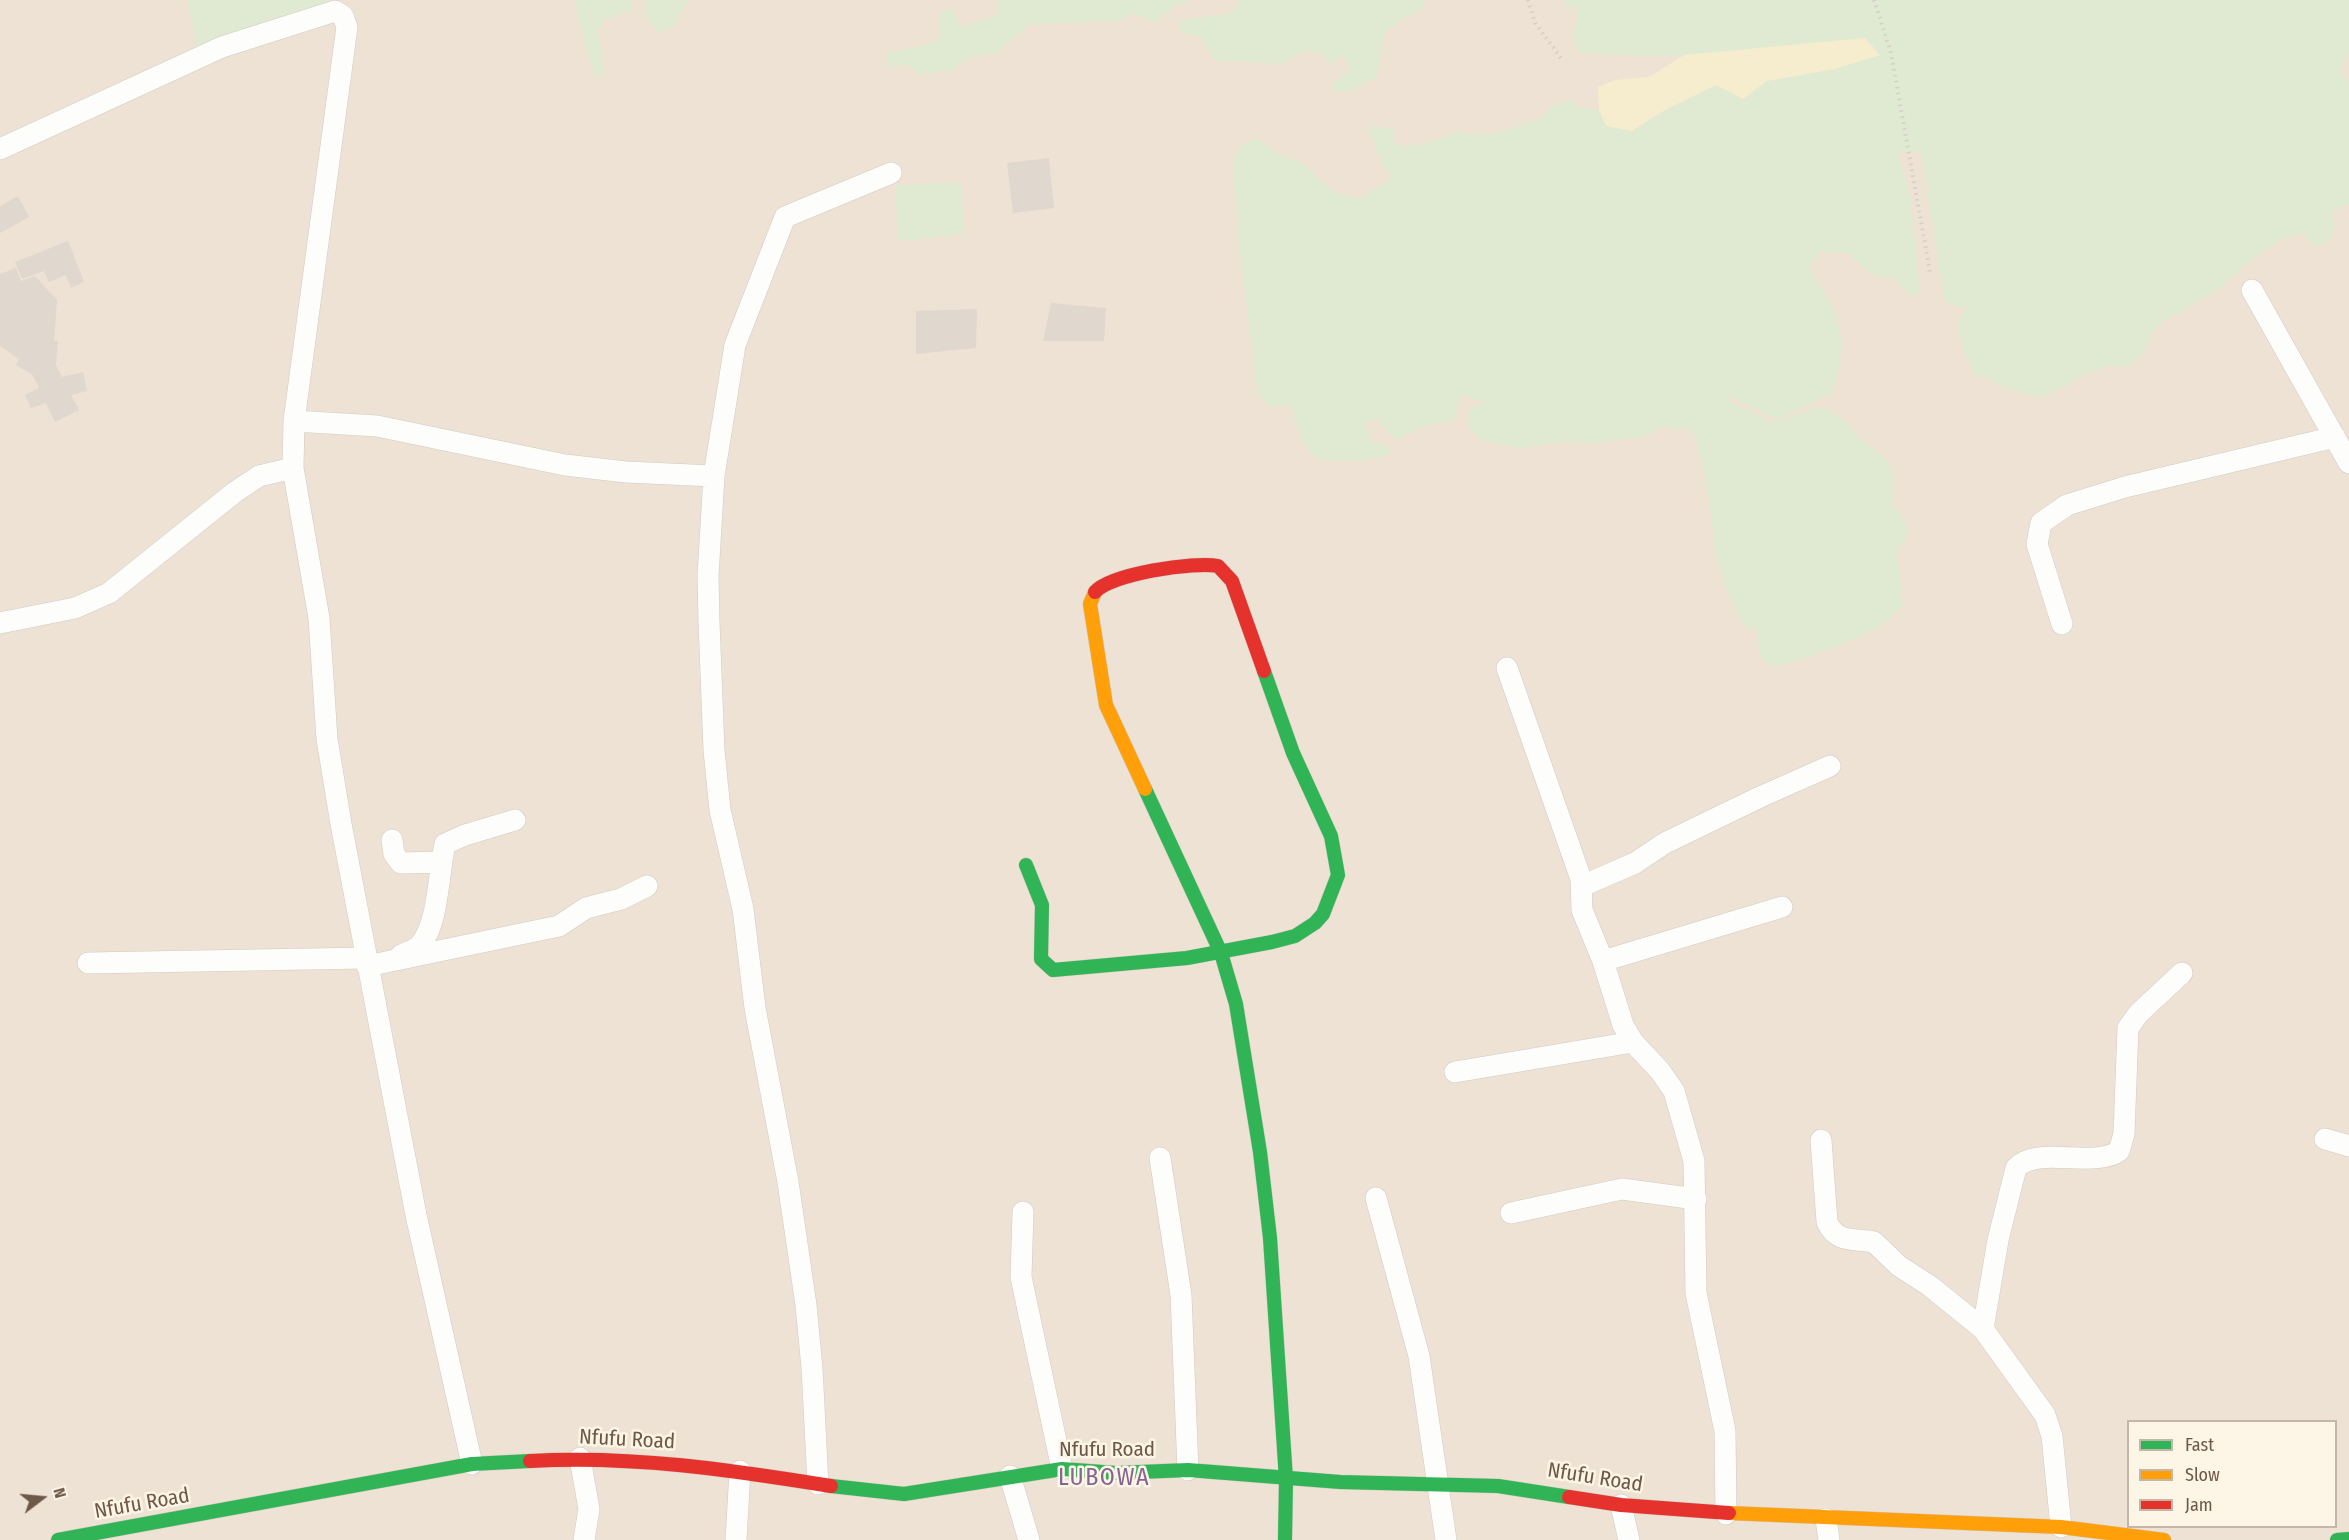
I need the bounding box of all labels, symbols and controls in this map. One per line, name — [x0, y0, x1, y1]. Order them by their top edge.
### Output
legend — [2127, 1420, 2337, 1528]
street label: Nfufu Road — [578, 1425, 676, 1455]
text: Fast — [2185, 1434, 2214, 1456]
street label: Nfufu Road — [1059, 1437, 1155, 1463]
street label: Nfufu Road — [1546, 1458, 1644, 1498]
district label: LUBOWA — [1058, 1464, 1150, 1492]
text: Slow — [2185, 1464, 2220, 1486]
north arrow — [12, 1468, 72, 1528]
street label: Nfufu Road — [93, 1483, 191, 1525]
text: N — [49, 1486, 70, 1500]
text: Jam — [2185, 1494, 2213, 1516]

